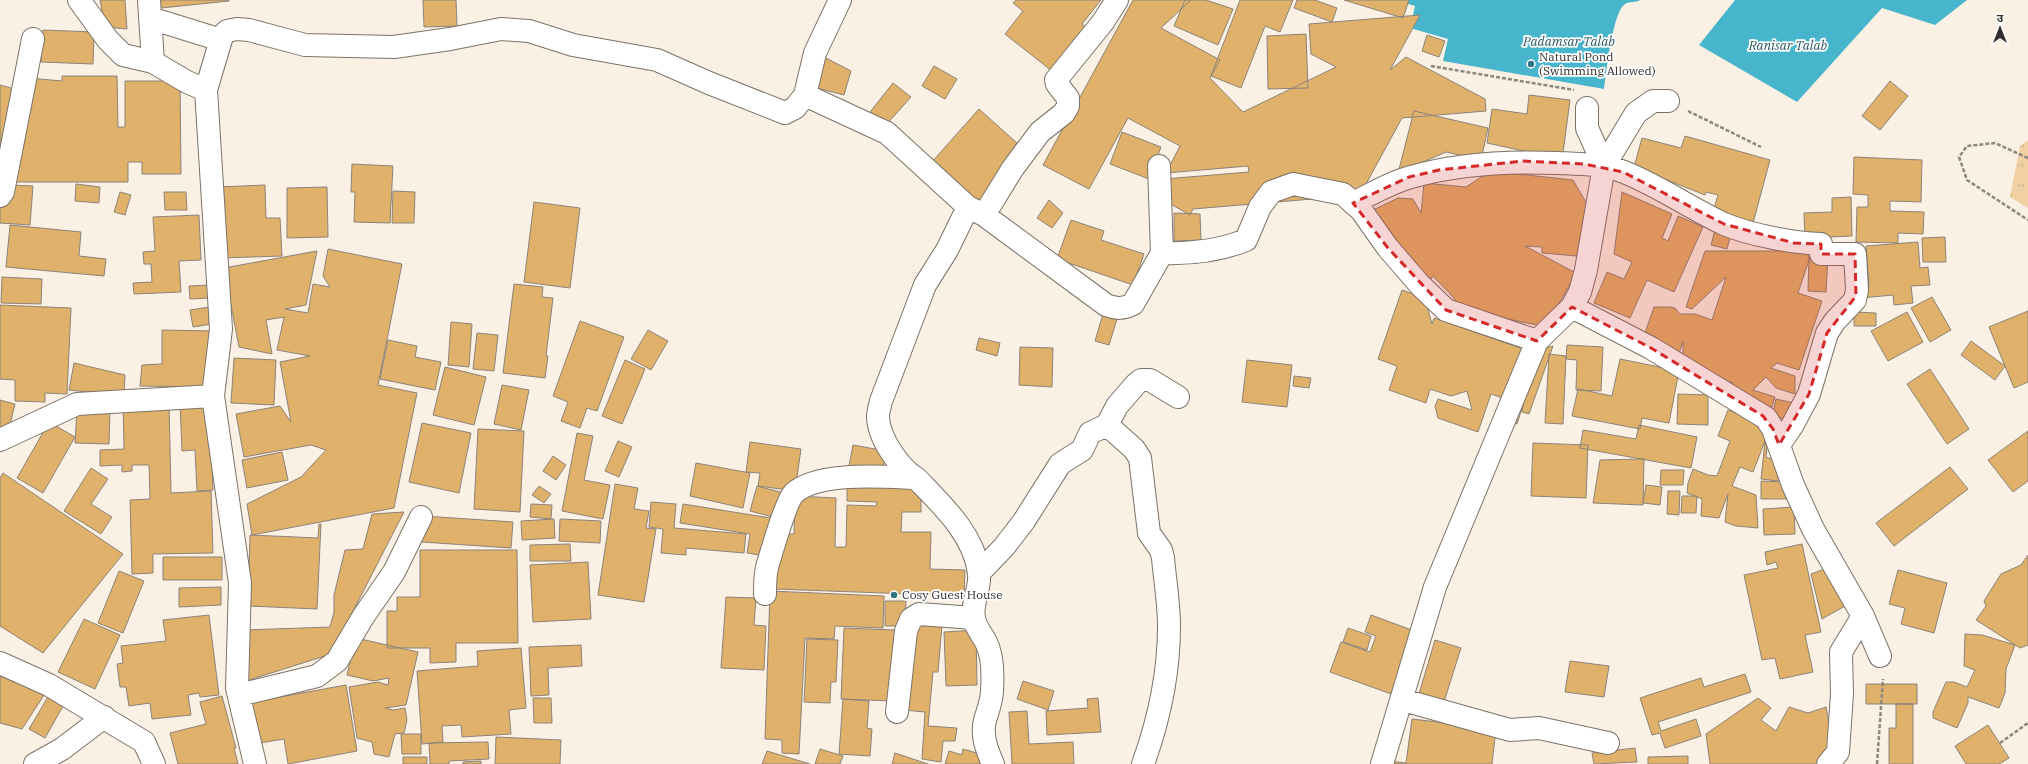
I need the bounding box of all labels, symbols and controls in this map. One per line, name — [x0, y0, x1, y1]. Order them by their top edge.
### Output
north arrow — [1980, 8, 2020, 48]
text: उ — [1997, 11, 2004, 25]
water label: Padamsar Talab — [1522, 33, 1615, 50]
water label: Ranisar Talab — [1748, 37, 1828, 54]
place label: Natural Pond (Swimming Allowed) — [1539, 49, 1656, 78]
marker: Natural Pond (Swimming Allowed) — [1526, 59, 1536, 69]
place label: Cosy Guest House — [902, 587, 1003, 602]
marker: Cosy Guest House — [889, 590, 899, 600]

